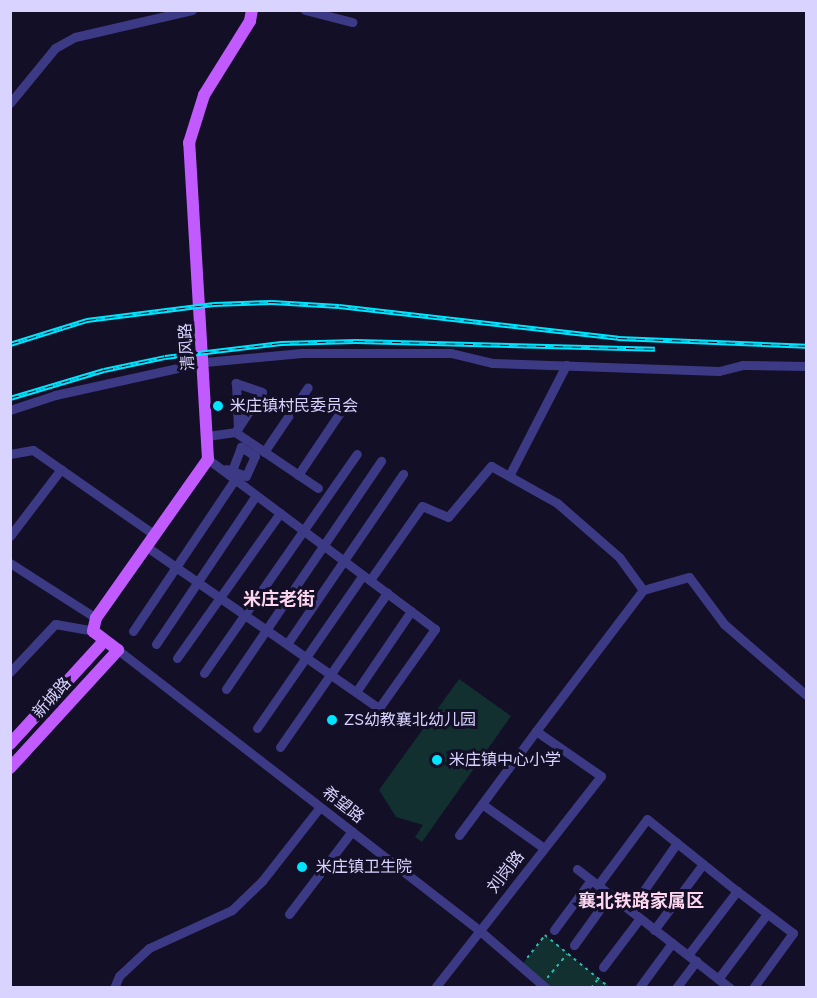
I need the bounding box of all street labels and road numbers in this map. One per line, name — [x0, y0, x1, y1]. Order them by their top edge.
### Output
street label: 清风路 — [176, 322, 198, 372]
street label: 新城路 — [29, 674, 75, 722]
street label: 希望路 — [318, 783, 368, 827]
street label: 刘岗路 — [484, 847, 528, 897]

